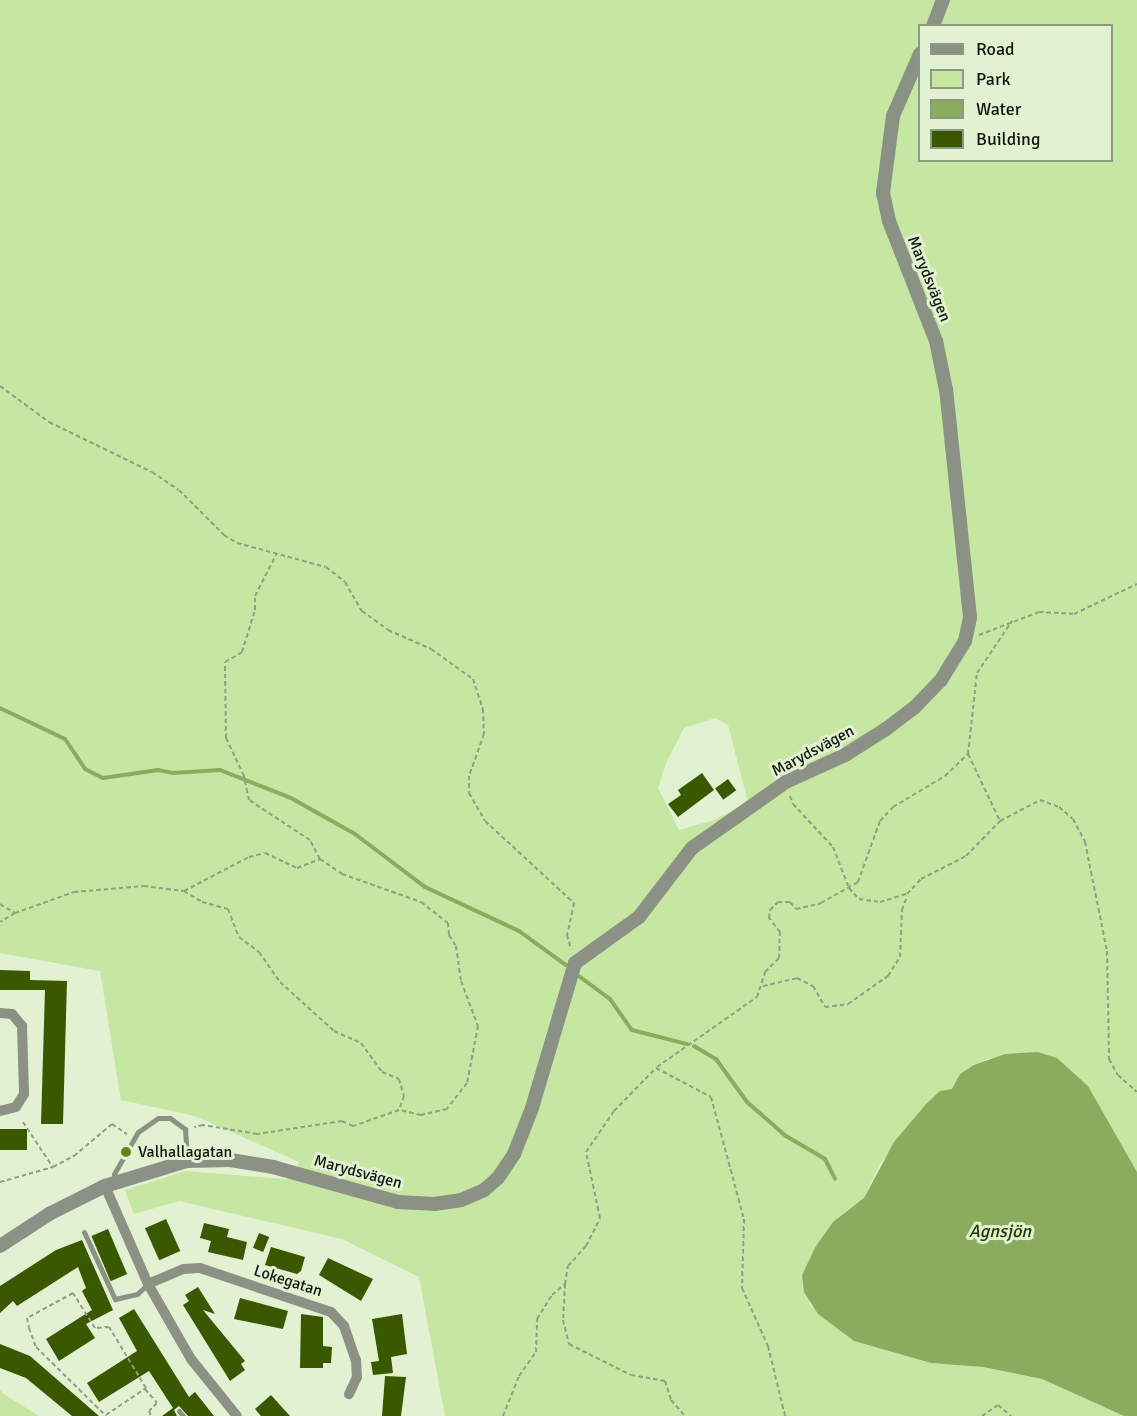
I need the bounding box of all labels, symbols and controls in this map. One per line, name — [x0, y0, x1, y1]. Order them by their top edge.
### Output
legend — [918, 24, 1113, 162]
text: Road — [976, 38, 1015, 60]
text: Park — [976, 68, 1011, 90]
text: Water — [976, 98, 1021, 120]
text: Building — [976, 128, 1040, 150]
street label: Marydsvägen — [903, 233, 955, 325]
street label: Marydsvägen — [768, 721, 858, 781]
place label: Valhallagatan — [138, 1142, 232, 1162]
marker: Valhallagatan — [119, 1145, 133, 1159]
street label: Marydsvägen — [312, 1151, 404, 1193]
water label: Agnsjön — [969, 1220, 1031, 1242]
street label: Lokegatan — [251, 1261, 325, 1301]

